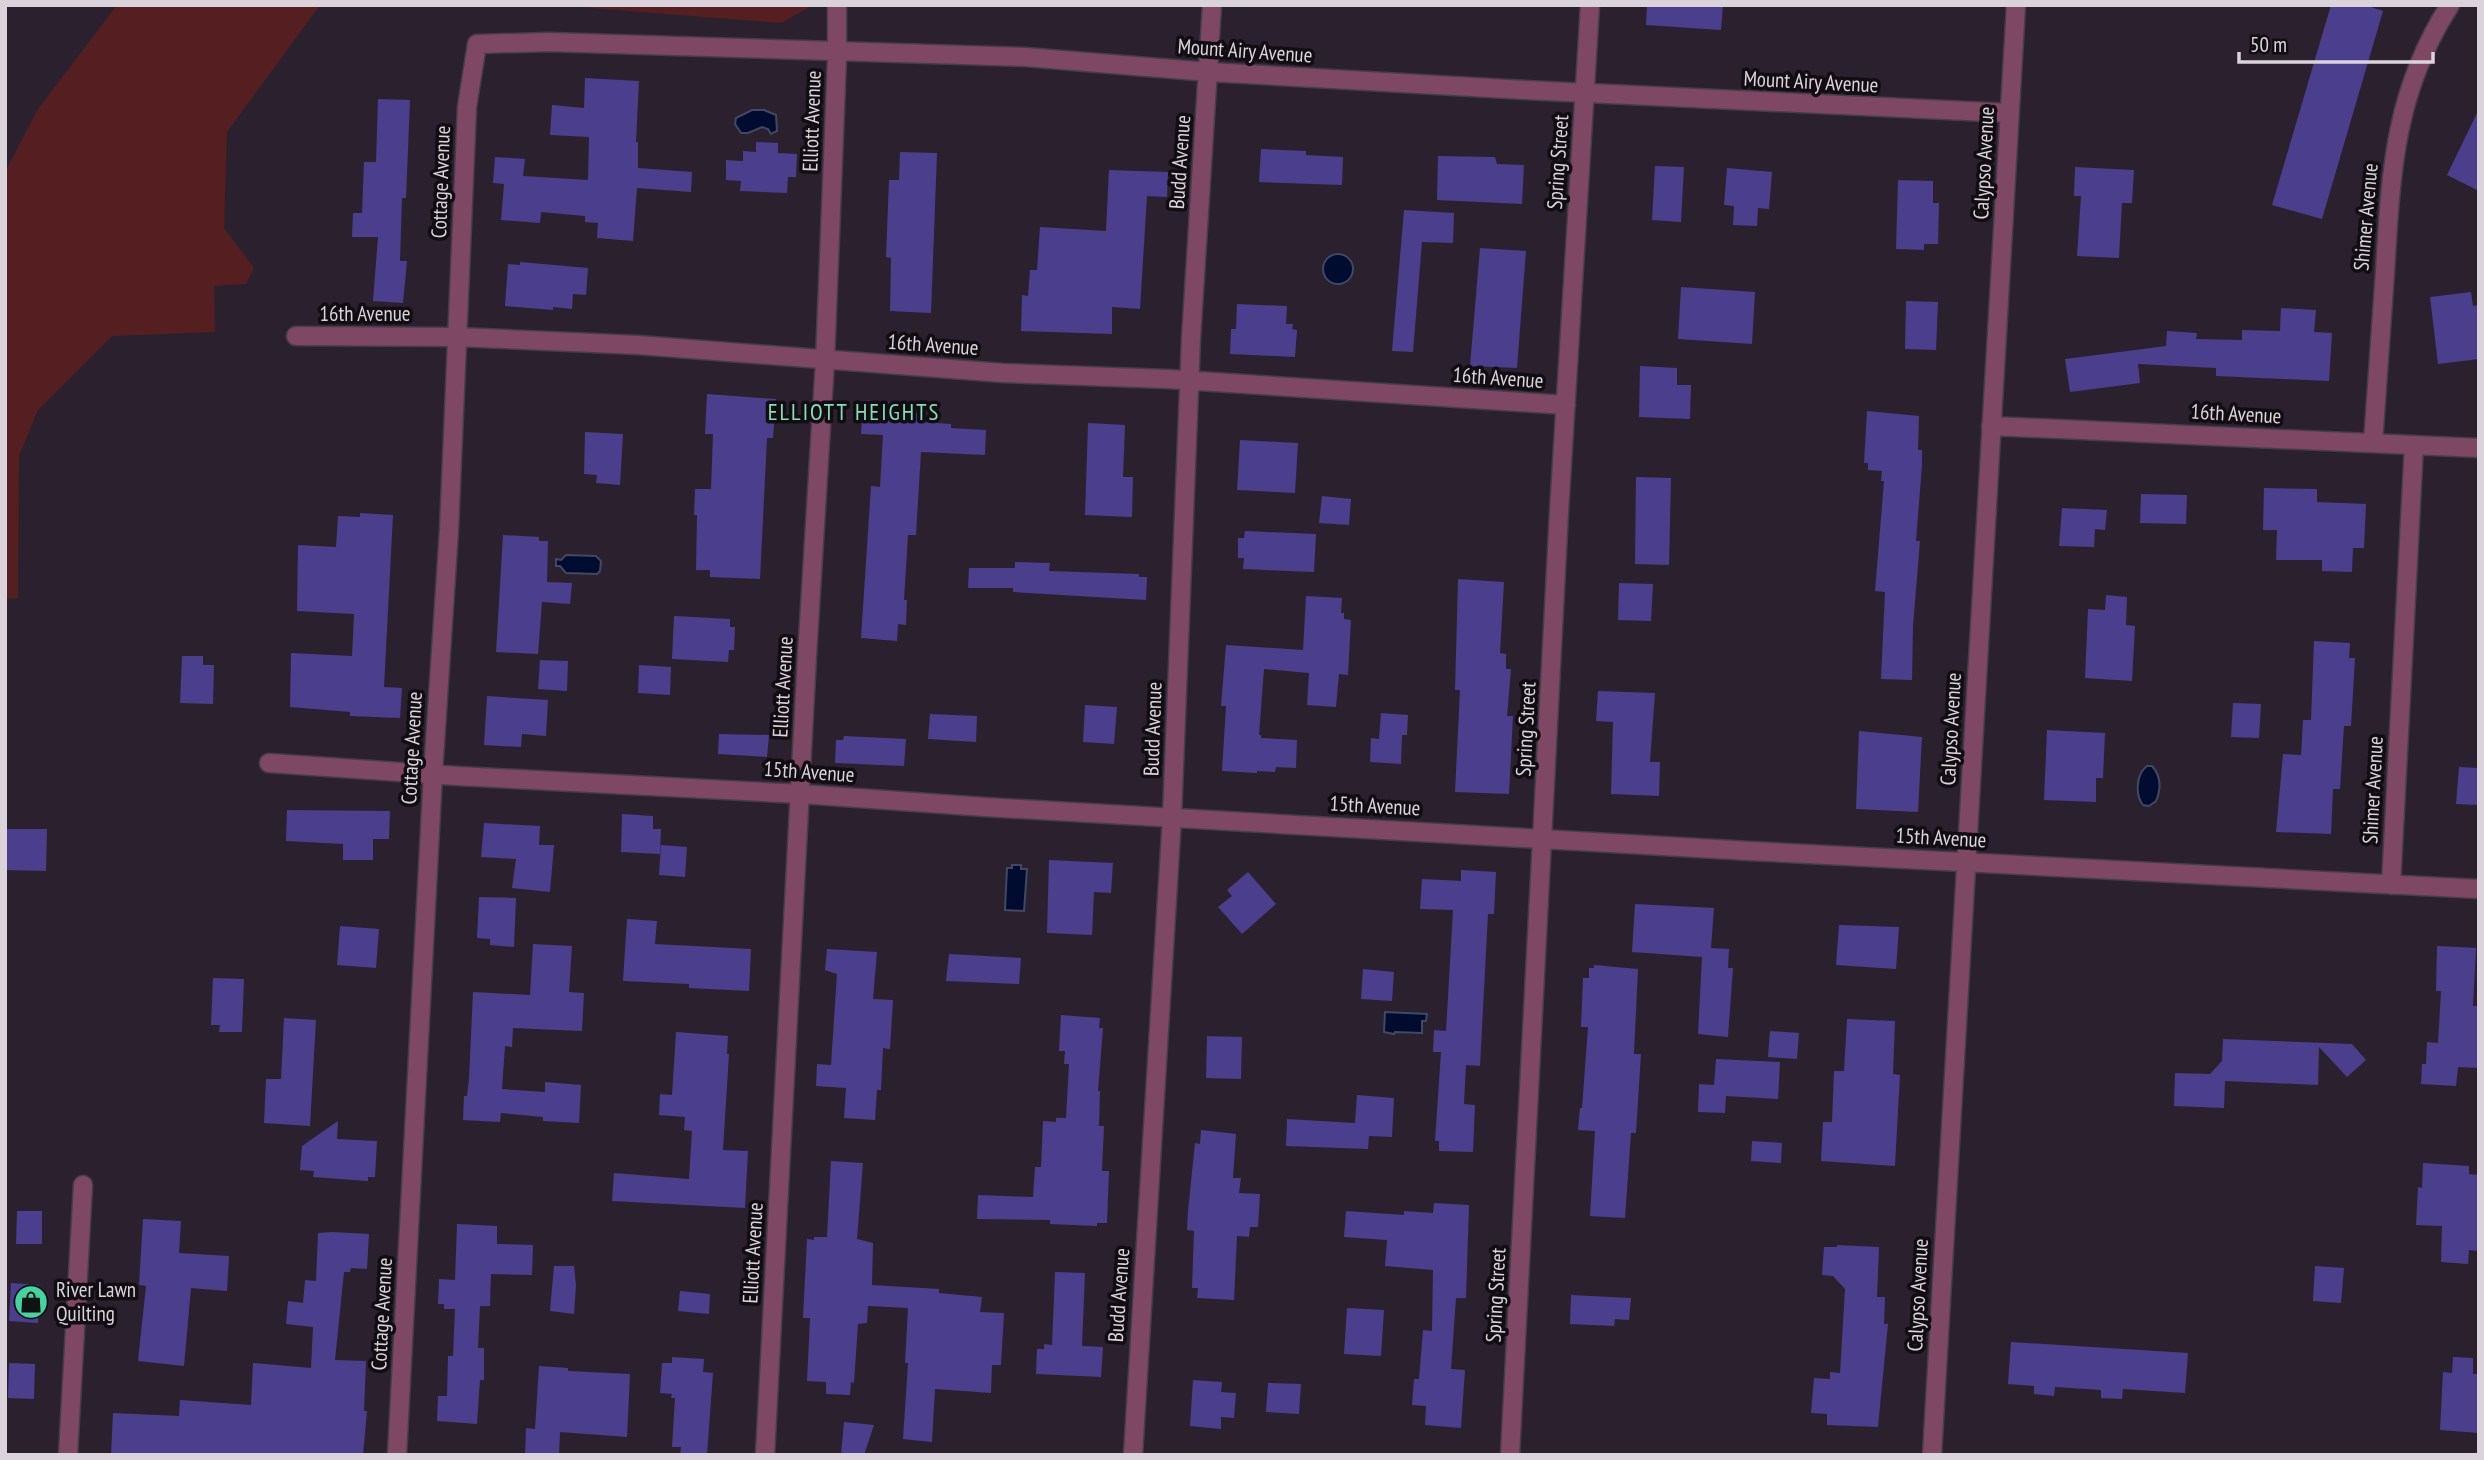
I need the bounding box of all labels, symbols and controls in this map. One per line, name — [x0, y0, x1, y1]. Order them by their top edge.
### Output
scale bar — [2239, 21, 2433, 65]
text: 50 m — [2250, 31, 2287, 58]
street label: Mount Airy Avenue — [1177, 32, 1313, 69]
street label: Mount Airy Avenue — [1743, 64, 1879, 99]
street label: Elliott Avenue — [796, 70, 827, 172]
street label: Calypso Avenue — [1967, 106, 2000, 220]
street label: Budd Avenue — [1163, 114, 1196, 210]
street label: Spring Street — [1541, 114, 1574, 210]
street label: Cottage Avenue — [425, 125, 456, 239]
street label: Shimer Avenue — [2347, 162, 2384, 272]
street label: 16th Avenue — [320, 300, 410, 327]
street label: 16th Avenue — [887, 328, 979, 361]
street label: 16th Avenue — [1452, 361, 1544, 394]
district label: ELLIOTT HEIGHTS — [768, 397, 940, 426]
street label: 16th Avenue — [2190, 398, 2282, 429]
street label: Elliott Avenue — [766, 636, 799, 738]
street label: Calypso Avenue — [1934, 672, 1967, 786]
street label: Budd Avenue — [1137, 681, 1168, 777]
street label: Spring Street — [1510, 681, 1541, 777]
street label: Cottage Avenue — [395, 691, 428, 805]
street label: Shimer Avenue — [2356, 735, 2389, 845]
street label: 15th Avenue — [763, 755, 855, 788]
street label: 15th Avenue — [1329, 790, 1421, 821]
street label: 15th Avenue — [1895, 822, 1987, 853]
street label: Elliott Avenue — [736, 1202, 769, 1304]
street label: Calypso Avenue — [1901, 1238, 1934, 1352]
street label: Budd Avenue — [1102, 1247, 1135, 1343]
street label: Spring Street — [1480, 1247, 1511, 1343]
street label: Cottage Avenue — [365, 1257, 398, 1371]
place label: River Lawn Quilting — [56, 1276, 136, 1327]
shop icon: River Lawn Quilting — [12, 1283, 50, 1321]

